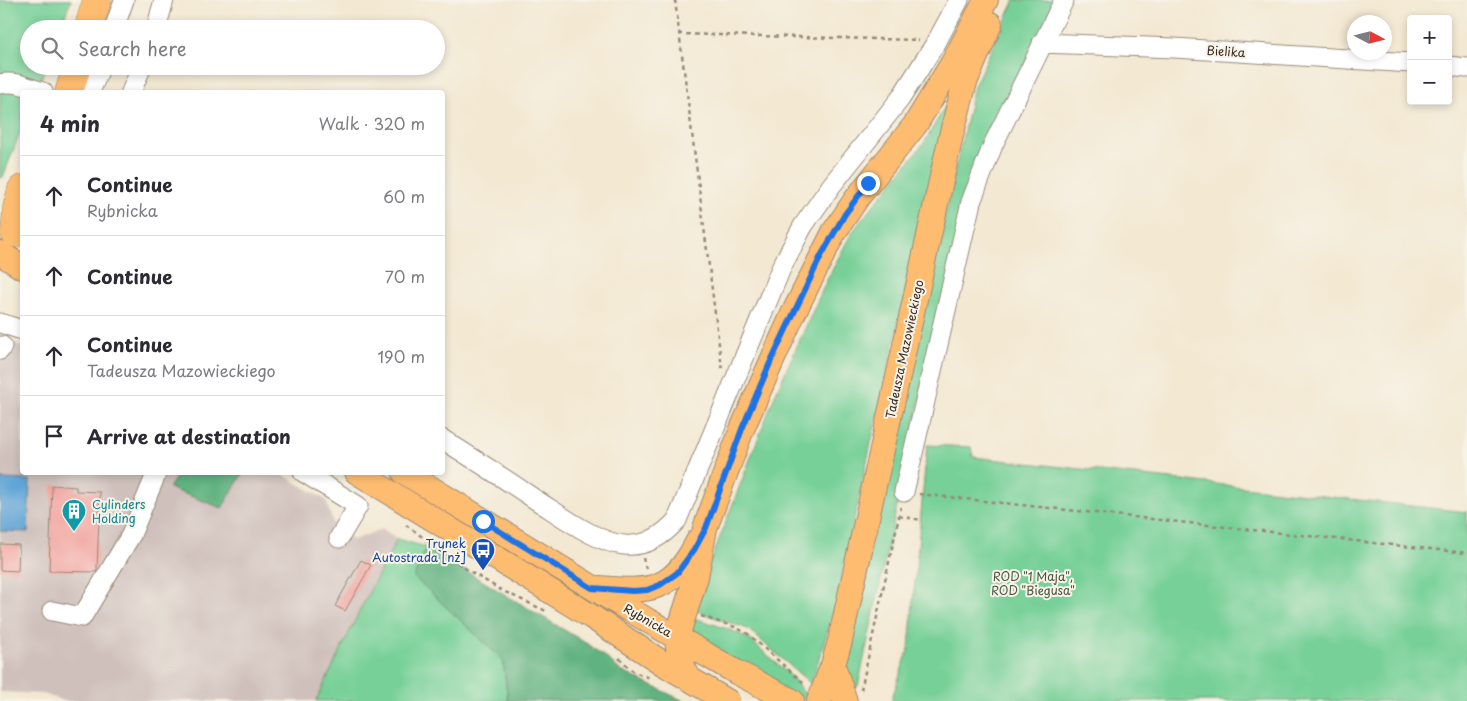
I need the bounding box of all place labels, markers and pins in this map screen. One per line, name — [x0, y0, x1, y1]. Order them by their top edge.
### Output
place label: Cylinders Holding — [92, 495, 146, 527]
building icon: Cylinders Holding — [61, 498, 87, 532]
place label: Trynek Autostrada [nż] — [372, 534, 466, 566]
bus stop icon: Trynek Autostrada [nż] — [470, 537, 496, 571]

